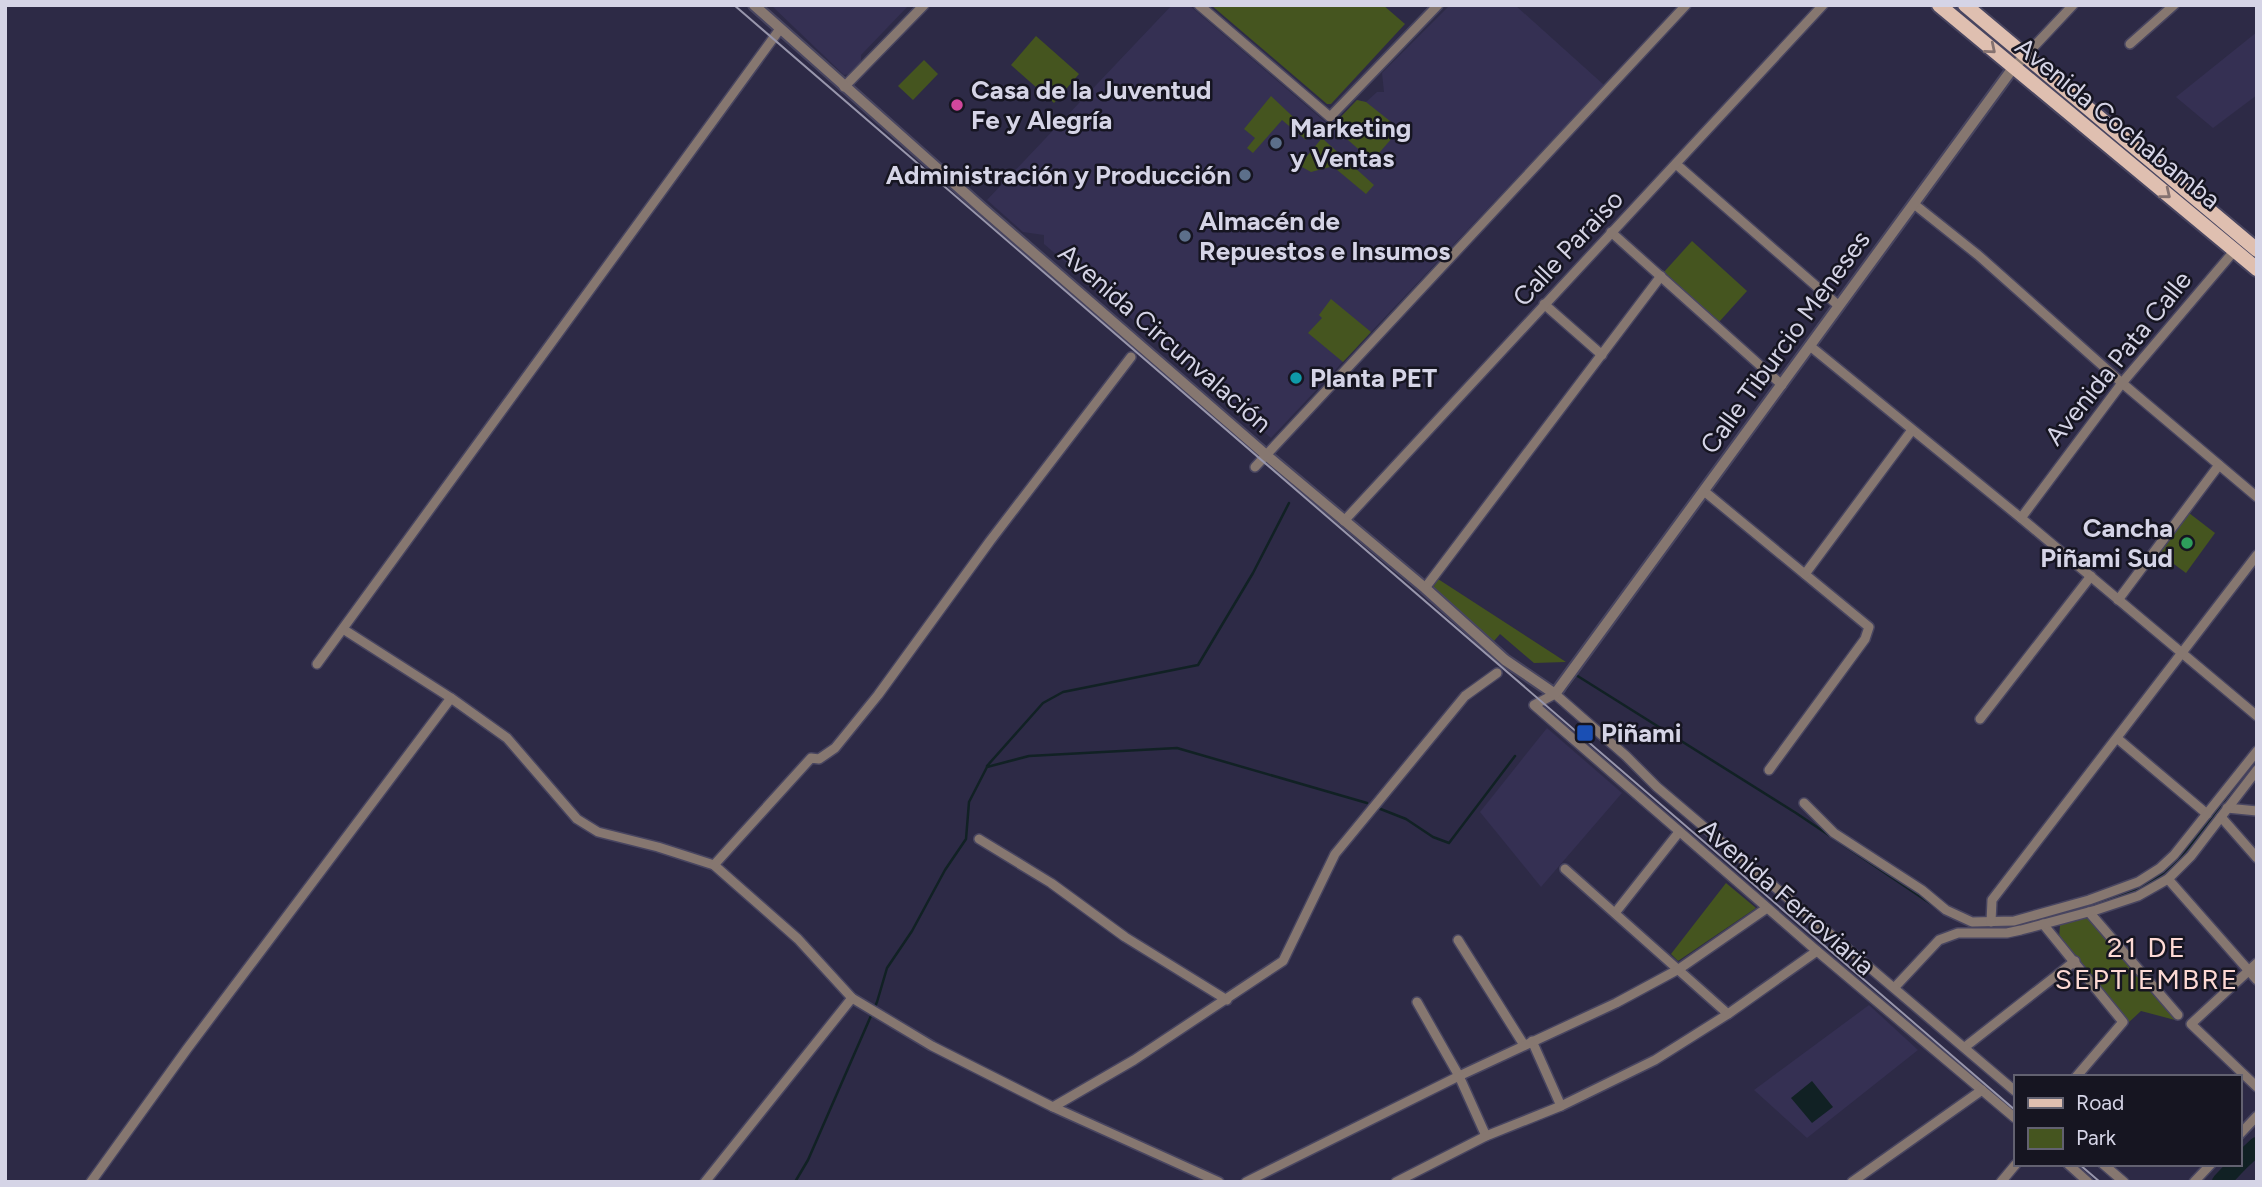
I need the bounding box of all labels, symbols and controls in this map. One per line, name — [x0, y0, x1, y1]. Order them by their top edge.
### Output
street label: Avenida Cochabamba — [2009, 30, 2227, 216]
one-way arrow — [1983, 41, 1996, 54]
place label: Casa de la Juventud Fe y Alegría — [971, 74, 1211, 136]
marker: Casa de la Juventud Fe y Alegría — [949, 97, 965, 113]
place label: Marketing y Ventas — [1290, 112, 1411, 174]
marker: Marketing y Ventas — [1268, 135, 1284, 151]
place label: Administración y Producción — [886, 159, 1231, 191]
marker: Administración y Producción — [1237, 167, 1253, 183]
street label: Calle Paraiso — [1506, 183, 1630, 313]
one-way arrow — [2158, 186, 2171, 198]
place label: Almacén de Repuestos e Insumos — [1199, 205, 1450, 267]
street label: Calle Tiburcio Meneses — [1693, 224, 1877, 460]
marker: Almacén de Repuestos e Insumos — [1177, 228, 1193, 244]
street label: Avenida Circunvalación — [1052, 237, 1278, 439]
street label: Avenida Pata Calle — [2038, 264, 2198, 452]
place label: Planta PET — [1310, 362, 1437, 394]
marker: Planta PET — [1288, 370, 1304, 386]
place label: Cancha Piñami Sud — [2040, 512, 2173, 574]
marker: Cancha Piñami Sud — [2179, 535, 2195, 551]
place label: Piñami — [1601, 717, 1682, 749]
marker: Piñami — [1575, 723, 1595, 743]
street label: Avenida Ferroviaria — [1693, 812, 1881, 982]
district label: 21 DE SEPTIEMBRE — [2055, 930, 2239, 996]
legend — [2014, 1075, 2241, 1166]
text: Road — [2076, 1090, 2124, 1115]
text: Park — [2076, 1125, 2117, 1150]

